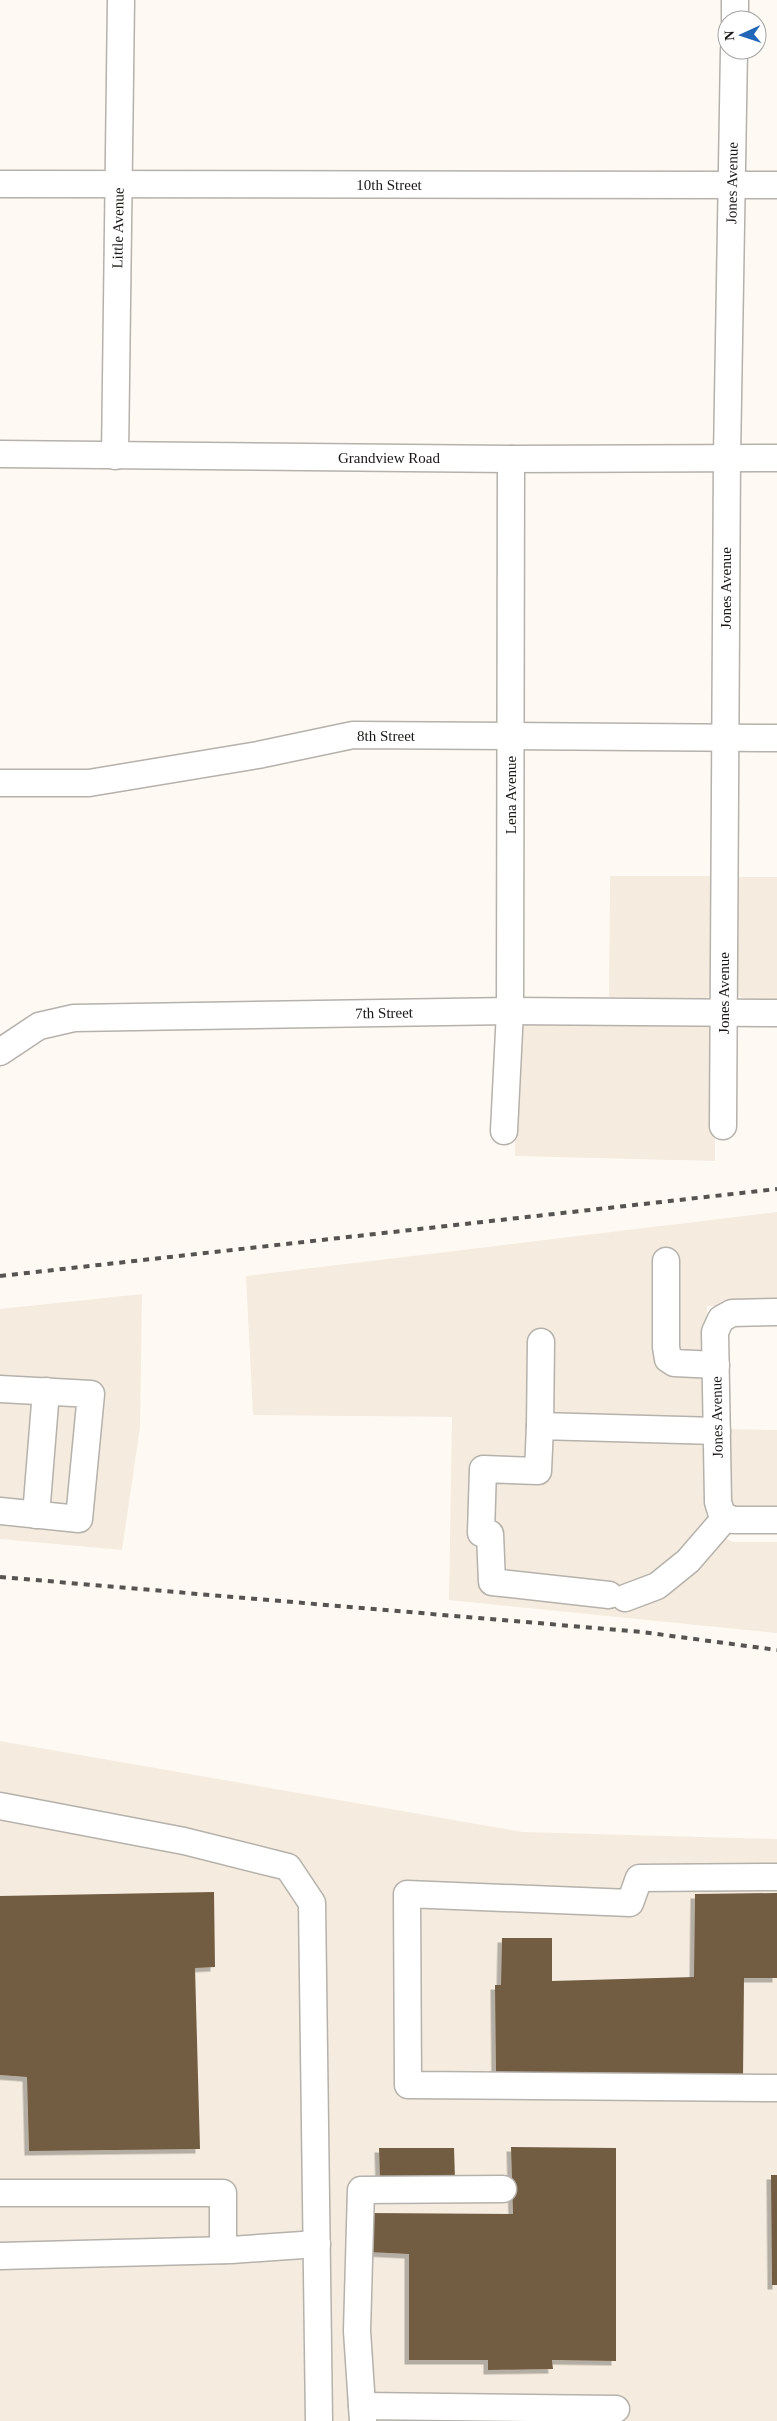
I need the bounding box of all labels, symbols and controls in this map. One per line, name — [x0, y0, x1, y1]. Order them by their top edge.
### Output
north arrow — [717, 10, 767, 60]
text: N — [722, 30, 737, 41]
street label: Jones Avenue — [723, 142, 741, 224]
street label: 10th Street — [356, 177, 423, 193]
street label: Little Avenue — [109, 187, 127, 269]
street label: Grandview Road — [338, 450, 441, 466]
street label: Jones Avenue — [718, 547, 734, 629]
street label: 8th Street — [357, 728, 416, 744]
street label: Lena Avenue — [503, 755, 519, 834]
street label: Jones Avenue — [716, 952, 732, 1034]
street label: 7th Street — [355, 1004, 414, 1022]
street label: Jones Avenue — [708, 1376, 726, 1458]

